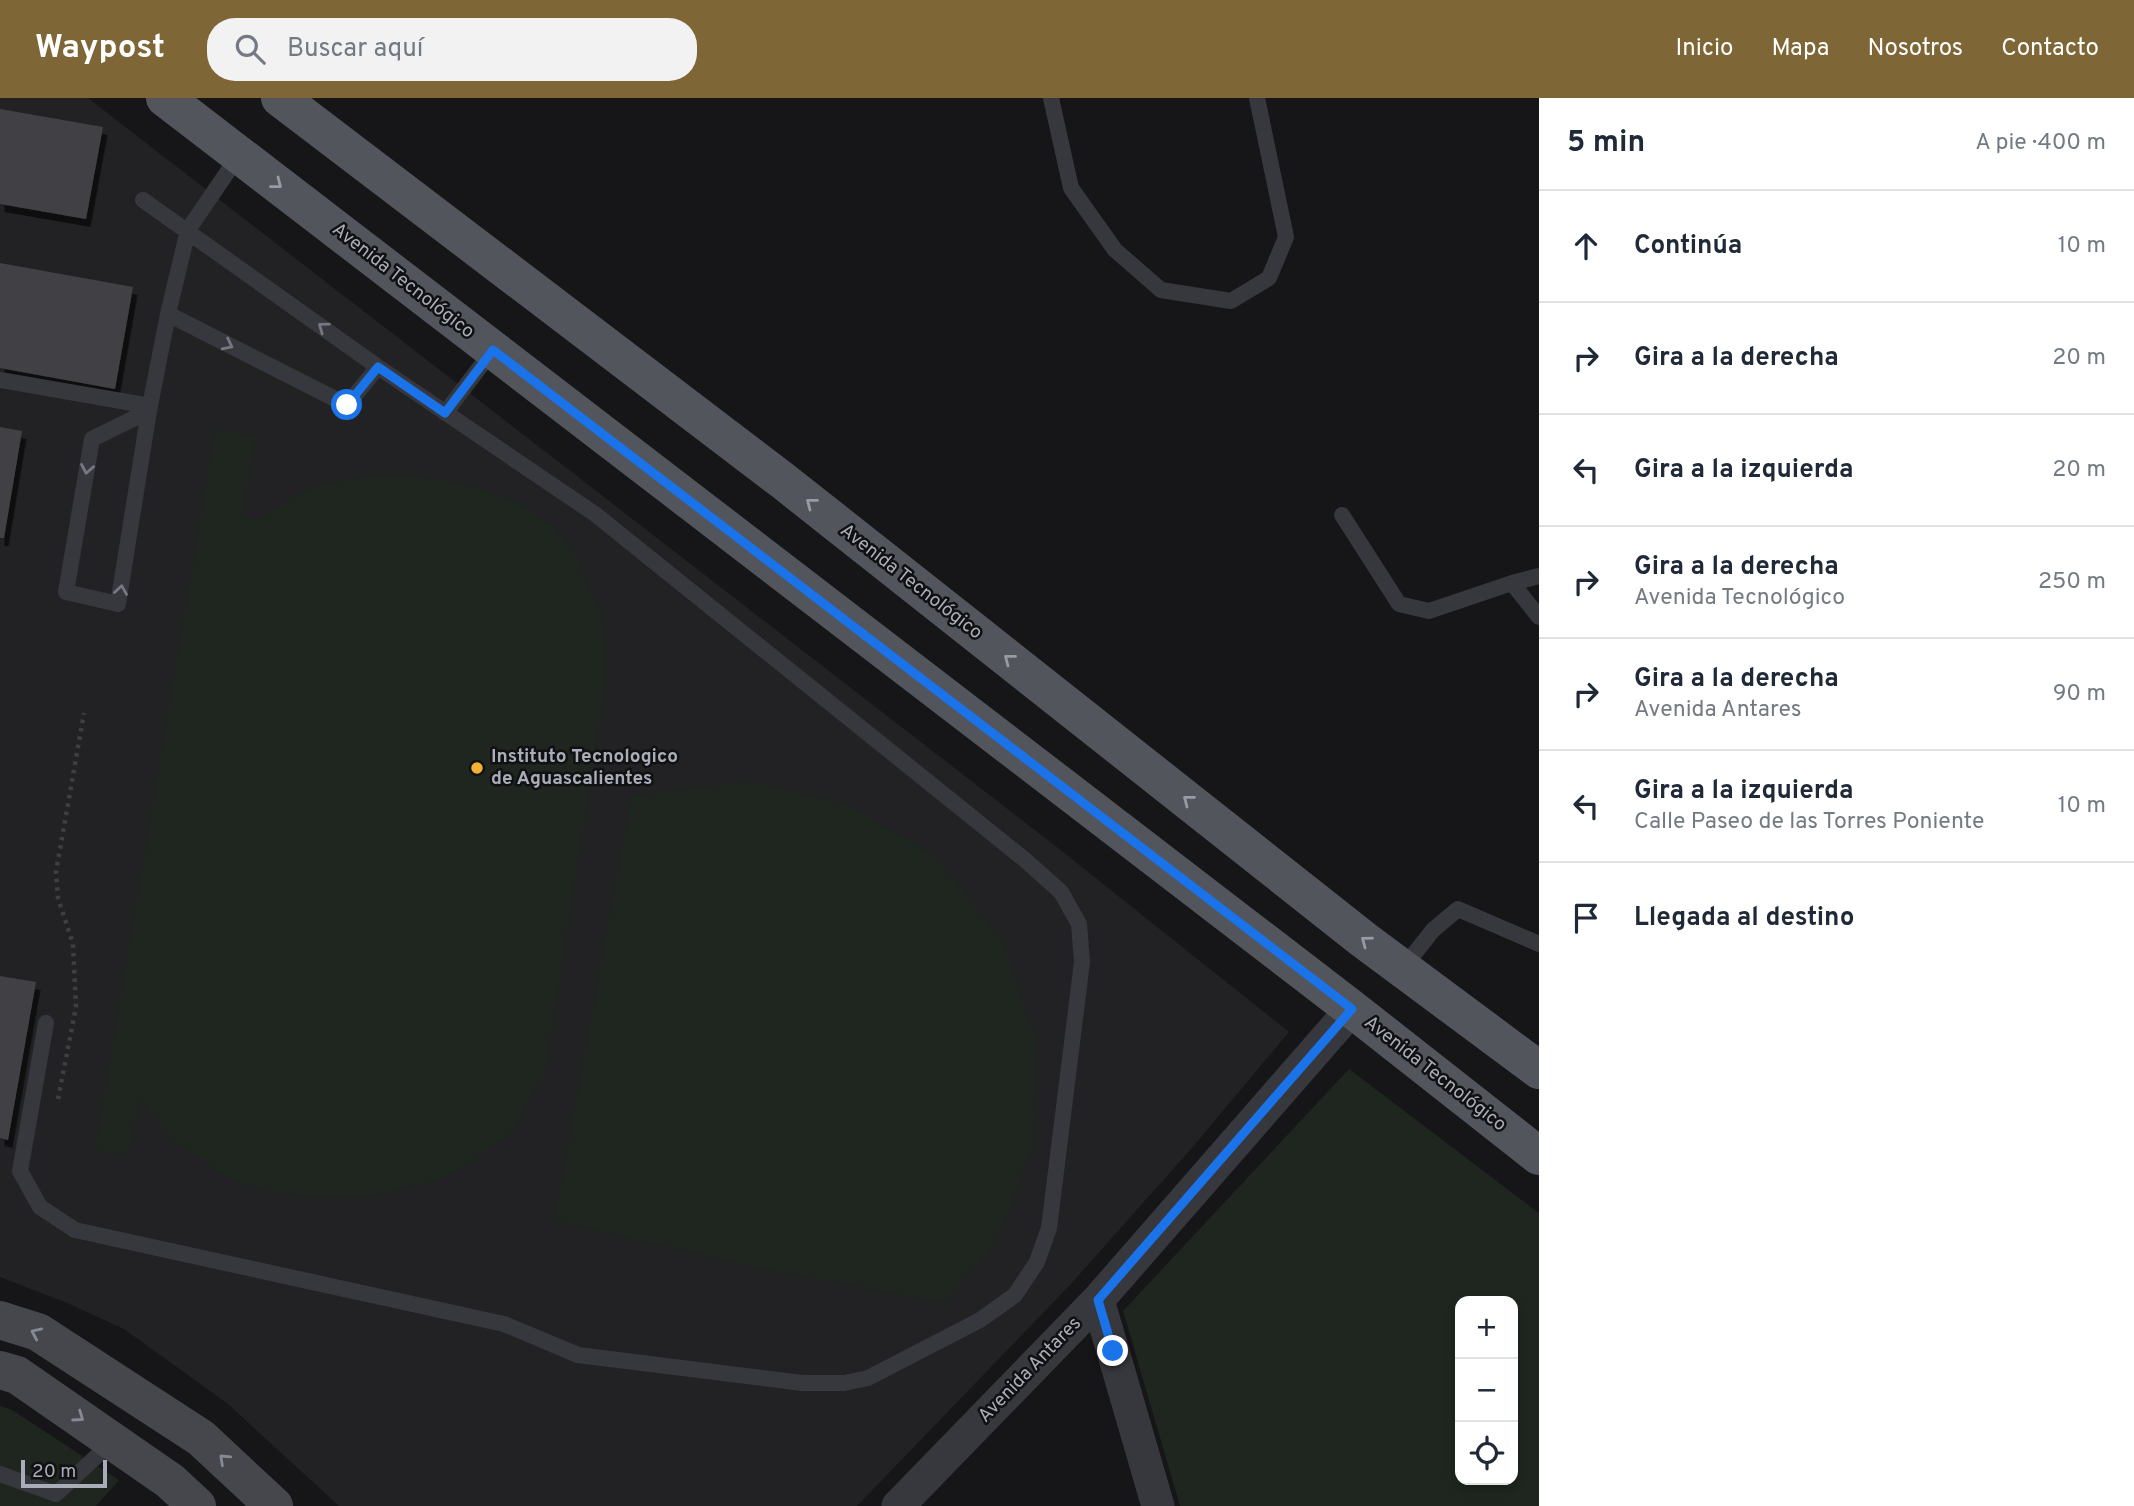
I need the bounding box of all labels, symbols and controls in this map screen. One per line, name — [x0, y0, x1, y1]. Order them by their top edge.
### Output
search box — [207, 18, 697, 81]
text: Waypost — [35, 28, 165, 70]
icon: search — [231, 30, 269, 68]
text: Buscar aquí — [287, 33, 423, 66]
text: Inicio — [1676, 34, 1733, 64]
text: Mapa — [1771, 34, 1830, 64]
text: Nosotros — [1868, 34, 1963, 64]
text: Contacto — [2001, 34, 2099, 64]
text: 5 min — [1567, 125, 1645, 162]
text: A pie · 400 m — [1975, 129, 2106, 158]
one-way arrow — [269, 176, 282, 189]
street label: Avenida Tecnológico — [327, 218, 479, 344]
icon: ahead — [1567, 227, 1605, 265]
text: Continúa — [1634, 230, 1742, 263]
text: 10 m — [2058, 232, 2106, 261]
one-way arrow — [318, 323, 330, 335]
one-way arrow — [221, 336, 234, 350]
icon: right — [1567, 339, 1605, 377]
text: Gira a la derecha — [1634, 342, 1839, 375]
text: 20 m — [2052, 344, 2106, 373]
route start — [331, 389, 362, 420]
icon: left — [1567, 451, 1605, 489]
text: Gira a la izquierda — [1634, 454, 1853, 487]
text: 20 m — [2052, 456, 2106, 485]
one-way arrow — [80, 463, 95, 475]
one-way arrow — [807, 499, 820, 511]
street label: Avenida Tecnológico — [835, 519, 987, 645]
text: Gira a la derecha — [1634, 551, 1839, 584]
icon: right — [1567, 563, 1605, 601]
text: 250 m — [2038, 568, 2106, 597]
one-way arrow — [113, 584, 128, 596]
text: Avenida Tecnológico — [1634, 584, 1845, 613]
one-way arrow — [1005, 655, 1017, 668]
text: Gira a la derecha — [1634, 663, 1839, 696]
icon: right — [1567, 675, 1605, 713]
text: 90 m — [2053, 680, 2106, 709]
text: Avenida Antares — [1634, 696, 1801, 725]
place label: Instituto Tecnologico de Aguascalientes — [491, 745, 678, 791]
marker: Instituto Tecnologico de Aguascalientes — [469, 760, 485, 776]
text: Gira a la izquierda — [1634, 775, 1853, 808]
icon: left — [1567, 787, 1605, 825]
text: 10 m — [2058, 792, 2106, 821]
one-way arrow — [1183, 796, 1195, 809]
text: Calle Paseo de las Torres Poniente — [1634, 808, 1984, 837]
icon: arrive — [1567, 899, 1605, 937]
text: Llegada al destino — [1634, 902, 1854, 935]
one-way arrow — [1362, 937, 1374, 949]
street label: Avenida Tecnológico — [1359, 1011, 1511, 1137]
map controls — [1455, 1296, 1518, 1485]
button: + — [1455, 1296, 1518, 1359]
street label: Avenida Antares — [973, 1312, 1087, 1428]
one-way arrow — [31, 1327, 43, 1341]
route end — [1097, 1335, 1128, 1366]
button: − — [1455, 1359, 1518, 1422]
one-way arrow — [71, 1409, 84, 1421]
button: locate — [1455, 1422, 1518, 1485]
one-way arrow — [219, 1455, 232, 1468]
scale bar — [21, 1457, 107, 1489]
text: 20 m — [32, 1460, 76, 1484]

